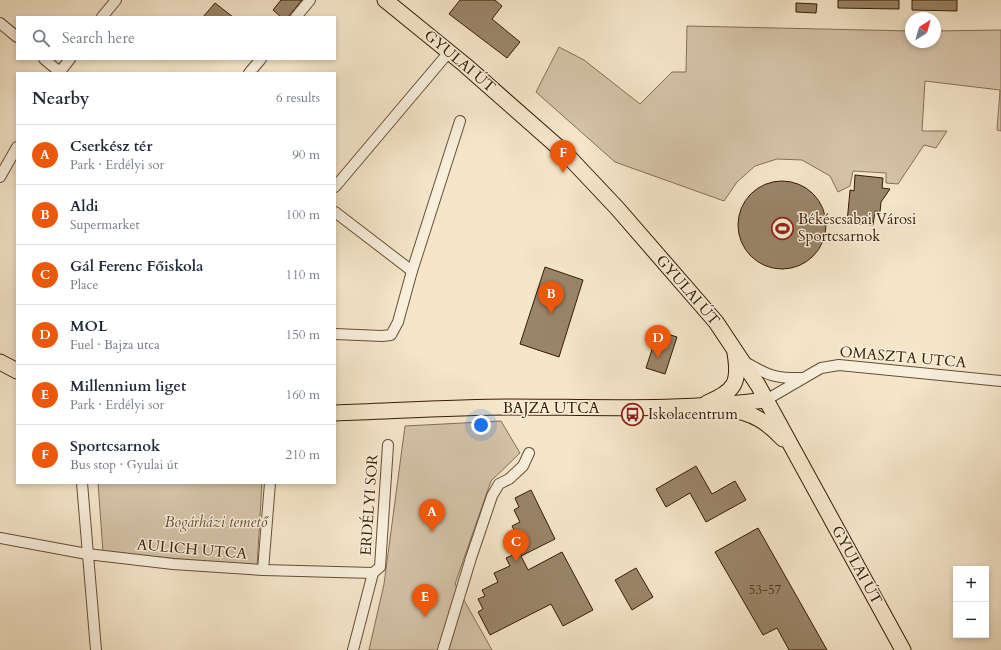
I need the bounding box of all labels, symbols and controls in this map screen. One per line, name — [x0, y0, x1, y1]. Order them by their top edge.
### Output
north arrow — [905, 12, 941, 48]
search box — [16, 16, 336, 60]
street label: GYULAI ÚT — [420, 25, 500, 97]
icon: search — [30, 27, 52, 49]
text: Search here — [62, 28, 135, 48]
text: Nearby — [32, 87, 89, 110]
text: 6 results — [276, 89, 320, 107]
text: Cserkész tér — [70, 136, 152, 156]
pin: F — [550, 140, 576, 173]
text: A — [40, 146, 50, 164]
text: 90 m — [292, 146, 320, 164]
text: Park · Erdélyi sor — [70, 156, 164, 174]
text: Aldi — [70, 196, 99, 216]
text: B — [40, 206, 50, 224]
text: 100 m — [286, 206, 320, 224]
place label: Békéscsabai Városi Sportcsarnok — [798, 209, 916, 246]
sports icon: Békéscsabai Városi Sportcsarnok — [769, 215, 795, 241]
text: Supermarket — [70, 216, 140, 234]
street label: GYULAI ÚT — [652, 250, 724, 330]
text: Gál Ferenc Főiskola — [70, 256, 204, 276]
text: C — [40, 266, 50, 284]
text: 110 m — [286, 266, 320, 284]
text: Place — [70, 276, 98, 294]
pin: B — [538, 281, 564, 314]
text: MOL — [70, 316, 107, 336]
pin: D — [645, 325, 671, 358]
text: D — [39, 326, 51, 344]
text: 150 m — [286, 326, 320, 344]
text: Fuel · Bajza utca — [70, 336, 160, 354]
street label: OMASZTA UTCA — [839, 342, 967, 373]
text: Millennium liget — [70, 376, 186, 396]
text: E — [41, 386, 49, 404]
text: 160 m — [286, 386, 320, 404]
text: Park · Erdélyi sor — [70, 396, 164, 414]
street label: BAJZA UTCA — [503, 398, 600, 418]
bus stop icon: Iskolacentrum — [620, 401, 646, 427]
place label: Iskolacentrum — [648, 404, 738, 424]
your location — [471, 415, 491, 435]
text: Sportcsarnok — [70, 436, 160, 456]
text: F — [41, 446, 49, 464]
text: 210 m — [286, 446, 320, 464]
street label: ERDÉLYI SOR — [355, 453, 383, 556]
text: Bus stop · Gyulai út — [70, 456, 178, 474]
pin: A — [419, 499, 445, 532]
park label: Bogárházi temető — [165, 512, 269, 532]
street label: GYULAI ÚT — [827, 522, 887, 608]
pin: C — [503, 529, 529, 562]
street label: AULICH UTCA — [136, 534, 248, 564]
map controls — [953, 566, 989, 638]
button: + — [953, 566, 989, 602]
house number: 53-57 — [749, 581, 782, 599]
pin: E — [412, 584, 438, 617]
button: − — [953, 602, 989, 638]

